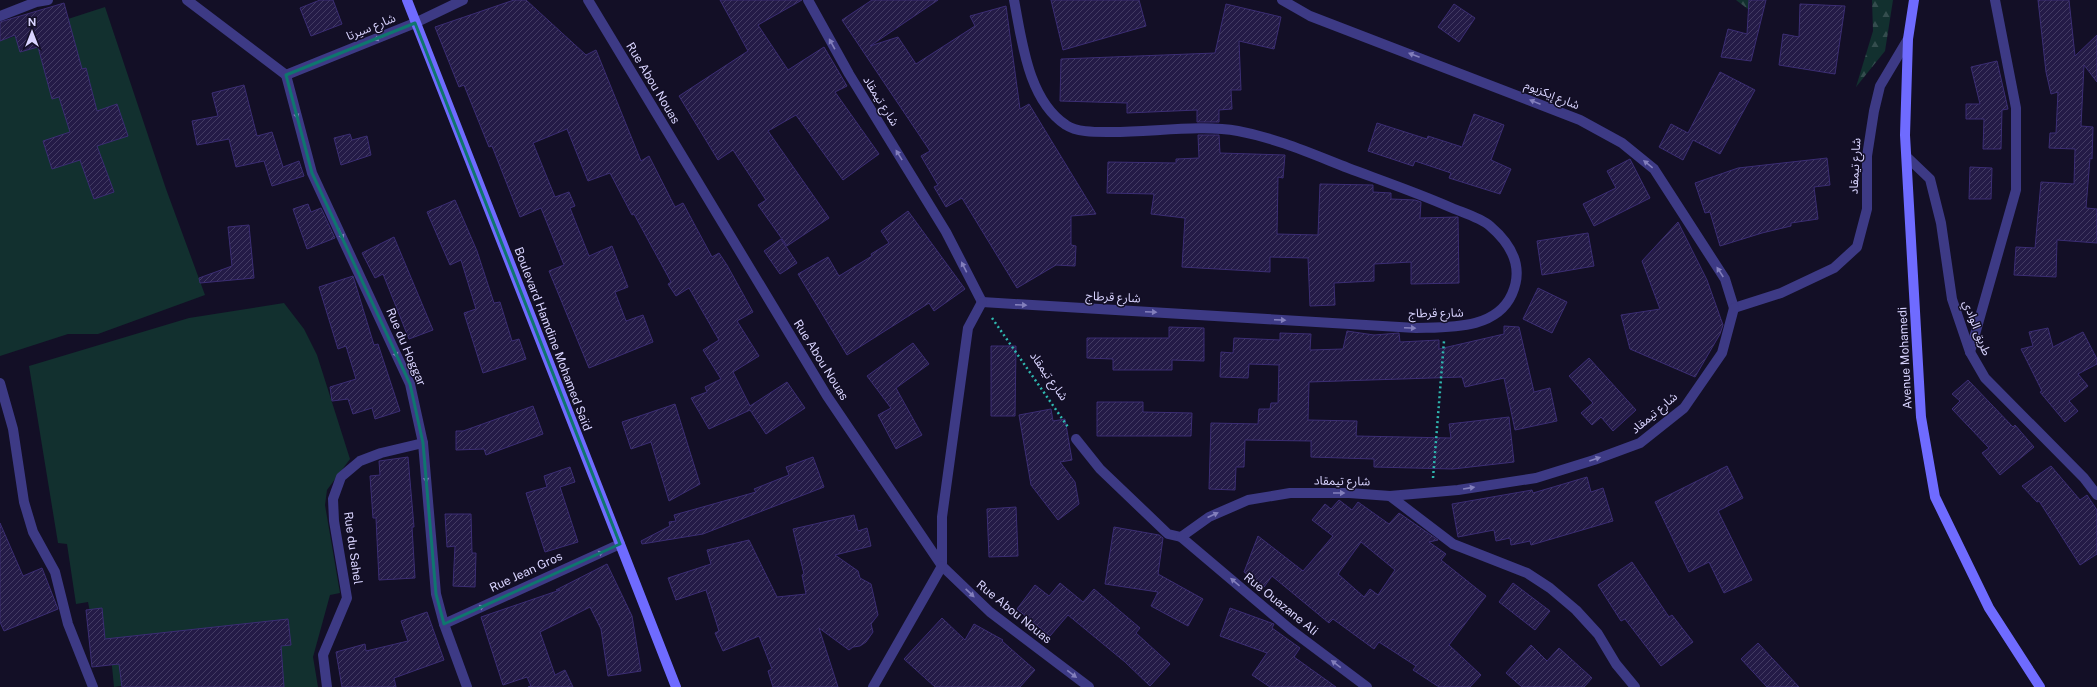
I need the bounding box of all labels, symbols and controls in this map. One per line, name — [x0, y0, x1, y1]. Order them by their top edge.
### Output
street label: شارع سيرتا — [344, 11, 398, 45]
north arrow — [12, 12, 52, 52]
text: N — [28, 16, 36, 28]
one-way arrow — [373, 35, 385, 41]
one-way arrow — [829, 38, 836, 50]
street label: Rue Abou Nouas — [623, 40, 683, 126]
one-way arrow — [1407, 52, 1419, 58]
street label: شارع تيمقاد — [858, 73, 902, 130]
street label: شارع إيكزيوم — [1522, 78, 1582, 114]
one-way arrow — [1528, 98, 1540, 104]
one-way arrow — [293, 107, 299, 119]
street label: شارع تيمقاد — [1847, 137, 1865, 195]
one-way arrow — [895, 150, 903, 160]
one-way arrow — [1643, 160, 1653, 168]
one-way arrow — [338, 229, 344, 240]
street label: Boulevard Hamdine Mohamed Saïd — [511, 245, 595, 433]
one-way arrow — [961, 262, 967, 273]
one-way arrow — [1716, 267, 1724, 277]
street label: شارع قرطاج — [1085, 289, 1141, 307]
street label: طريق الوادي — [1957, 298, 1994, 359]
one-way arrow — [1015, 301, 1027, 308]
street label: Rue du Hoggar — [383, 306, 429, 388]
street label: شارع قرطاج — [1408, 306, 1464, 322]
street label: Avenue Mohamedi — [1895, 307, 1915, 409]
one-way arrow — [1145, 309, 1157, 316]
one-way arrow — [1274, 316, 1286, 323]
street label: Rue Abou Nouas — [791, 317, 851, 403]
one-way arrow — [1404, 324, 1416, 331]
one-way arrow — [393, 347, 399, 359]
street label: شارع تيمقاد — [1025, 349, 1071, 404]
street label: شارع تيمقاد — [1628, 389, 1681, 438]
one-way arrow — [1590, 456, 1602, 462]
one-way arrow — [423, 471, 430, 483]
street label: شارع تيمقاد — [1314, 474, 1370, 490]
one-way arrow — [1463, 485, 1475, 491]
one-way arrow — [1333, 490, 1346, 496]
street label: Rue du Sahel — [341, 511, 365, 586]
one-way arrow — [1207, 512, 1219, 518]
street label: Rue Jean Gros — [487, 549, 565, 595]
one-way arrow — [592, 551, 603, 557]
street label: Rue Ouazane Ali — [1241, 570, 1321, 638]
street label: Rue Abou Nouas — [974, 578, 1054, 646]
one-way arrow — [1229, 578, 1240, 587]
one-way arrow — [965, 588, 975, 598]
one-way arrow — [474, 605, 485, 611]
one-way arrow — [1331, 660, 1341, 668]
one-way arrow — [1066, 670, 1077, 678]

